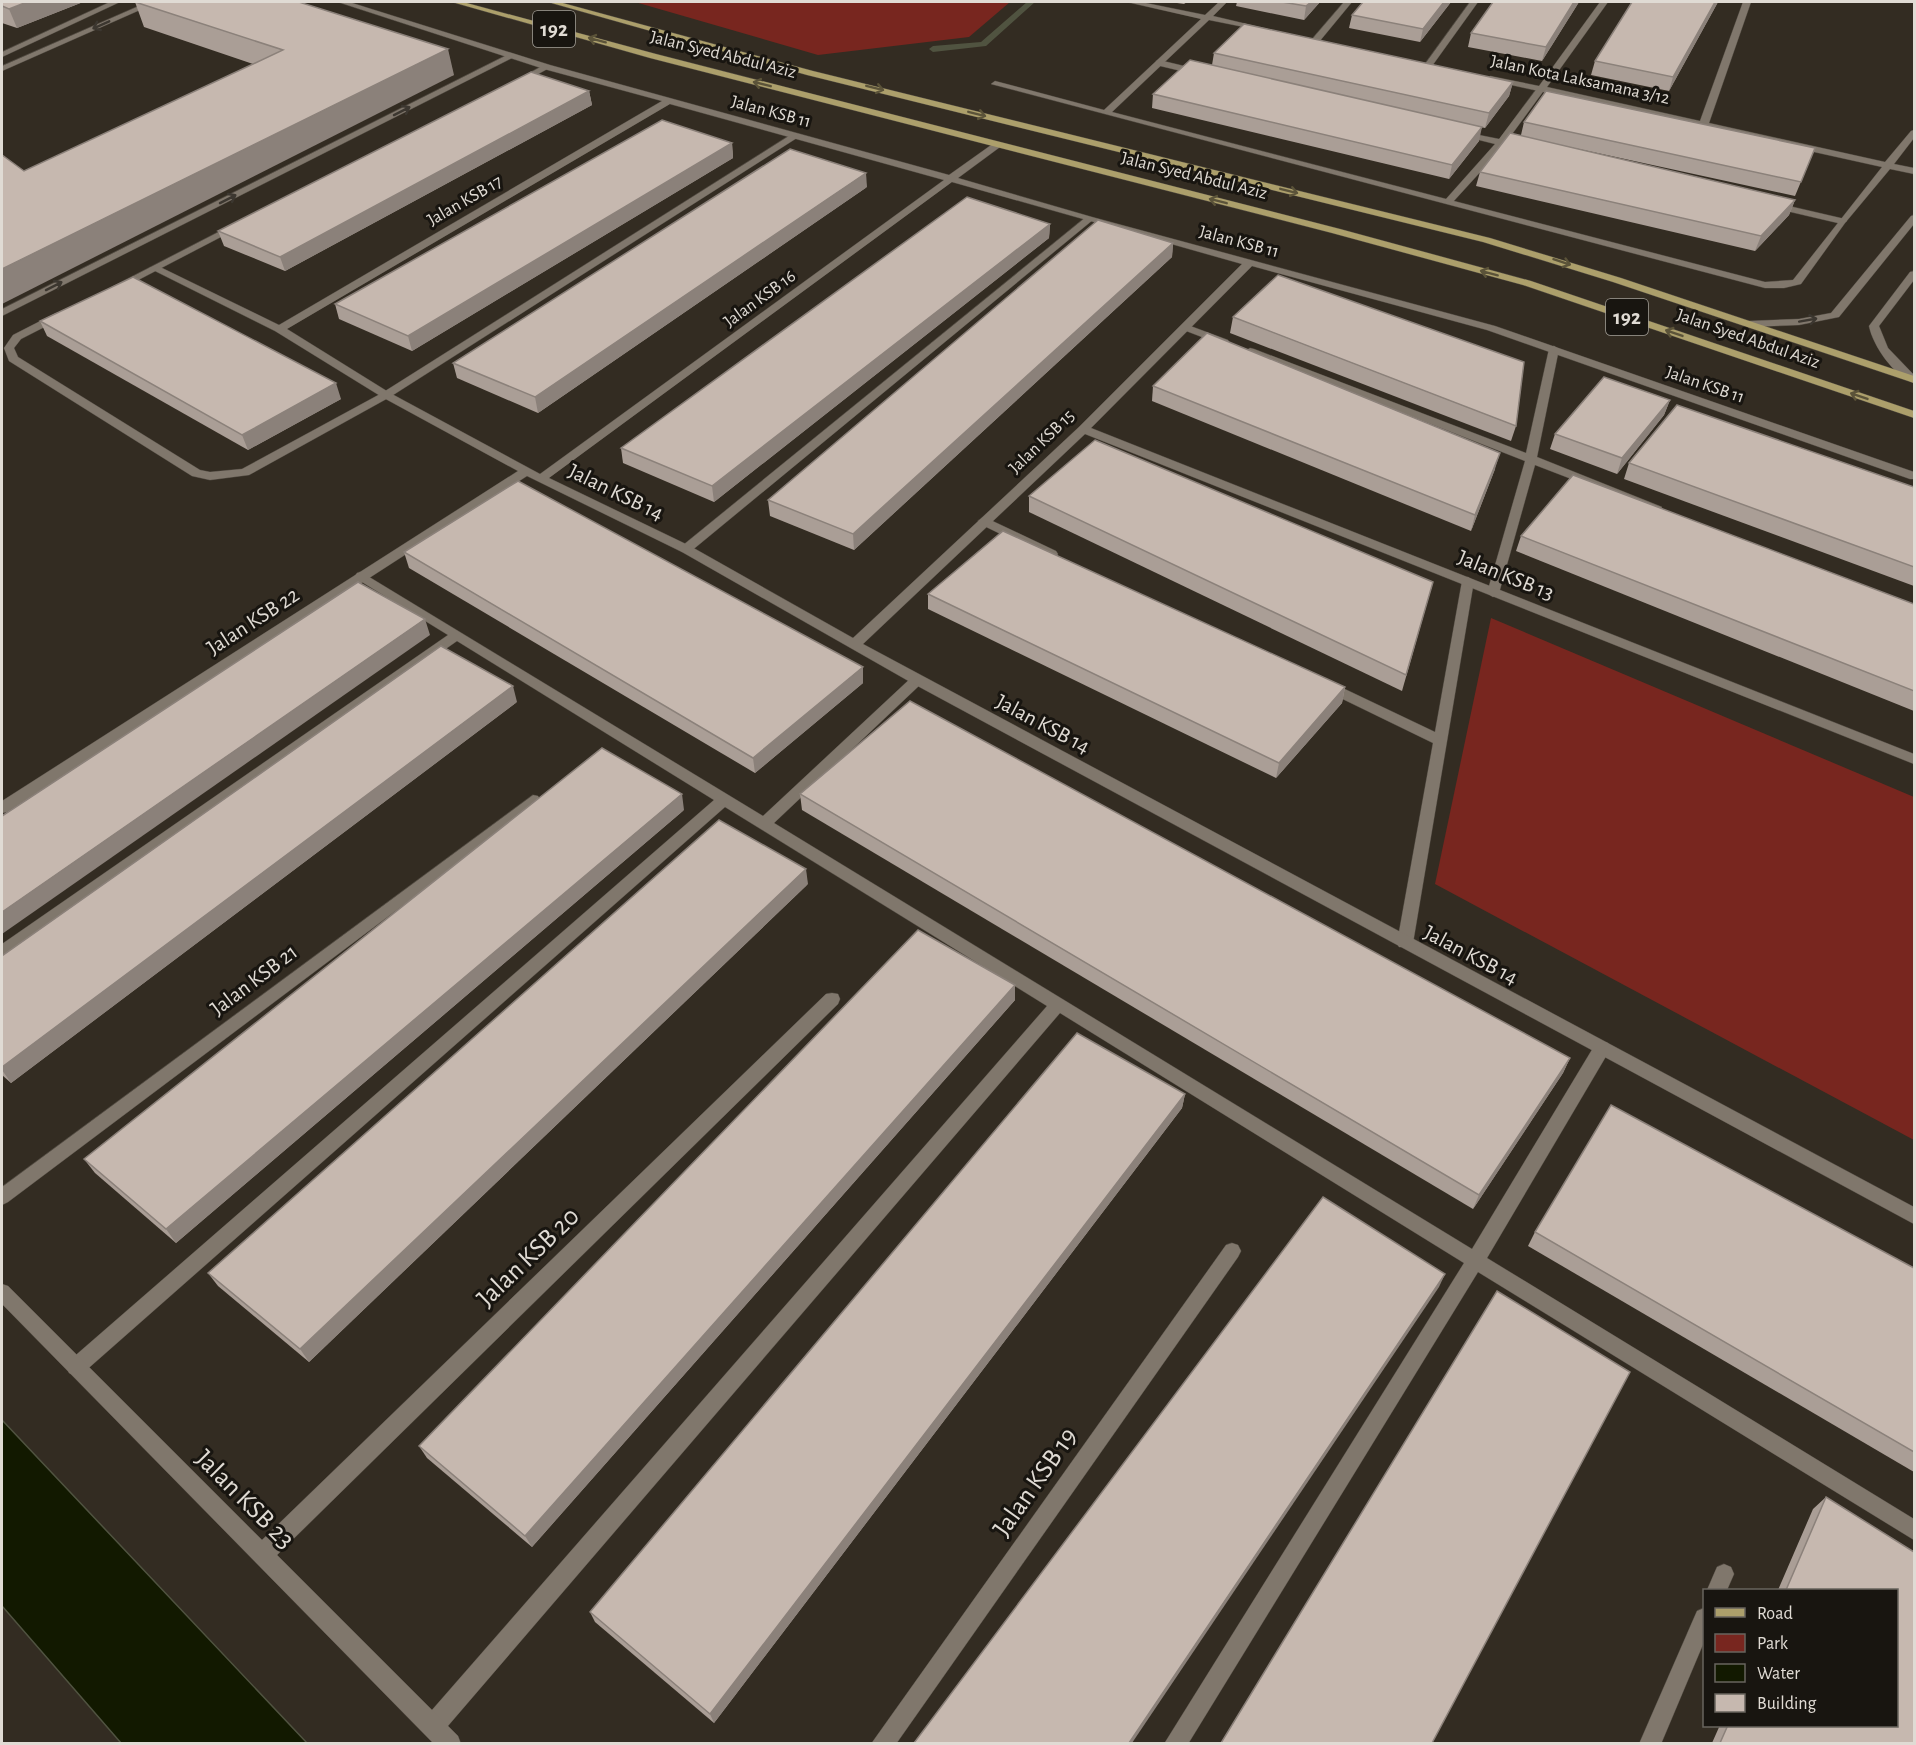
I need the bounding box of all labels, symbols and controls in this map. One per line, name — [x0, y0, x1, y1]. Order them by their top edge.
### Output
road number: 192 — [533, 11, 575, 47]
one-way arrow — [92, 21, 110, 32]
street label: Jalan Syed Abdul Aziz — [648, 28, 798, 82]
one-way arrow — [588, 34, 607, 46]
street label: Jalan Kota Laksamana 3/12 — [1489, 52, 1671, 108]
one-way arrow — [753, 77, 772, 89]
one-way arrow — [865, 83, 884, 95]
street label: Jalan KSB 11 — [729, 93, 813, 131]
one-way arrow — [393, 105, 411, 117]
one-way arrow — [967, 108, 986, 120]
street label: Jalan Syed Abdul Aziz — [1119, 149, 1269, 203]
street label: Jalan KSB 17 — [425, 172, 505, 230]
one-way arrow — [1279, 185, 1298, 197]
one-way arrow — [219, 193, 236, 205]
one-way arrow — [1209, 194, 1228, 206]
street label: Jalan KSB 11 — [1197, 223, 1281, 261]
one-way arrow — [1552, 257, 1571, 268]
street label: Jalan KSB 16 — [721, 267, 799, 331]
one-way arrow — [1480, 267, 1499, 278]
one-way arrow — [44, 280, 62, 292]
road number: 192 — [1606, 299, 1648, 335]
street label: Jalan Syed Abdul Aziz — [1674, 306, 1822, 372]
one-way arrow — [1797, 314, 1817, 325]
one-way arrow — [1665, 327, 1684, 338]
street label: Jalan KSB 11 — [1663, 363, 1747, 407]
one-way arrow — [1850, 389, 1869, 400]
street label: Jalan KSB 15 — [1006, 407, 1078, 477]
street label: Jalan KSB 14 — [565, 460, 667, 524]
street label: Jalan KSB 13 — [1455, 546, 1557, 604]
street label: Jalan KSB 22 — [203, 583, 303, 659]
street label: Jalan KSB 14 — [992, 690, 1094, 758]
street label: Jalan KSB 14 — [1420, 921, 1522, 989]
street label: Jalan KSB 21 — [207, 940, 301, 1020]
street label: Jalan KSB 20 — [472, 1202, 584, 1312]
street label: Jalan KSB 19 — [988, 1423, 1082, 1541]
street label: Jalan KSB 23 — [190, 1444, 300, 1554]
legend — [1703, 1589, 1898, 1727]
text: Road — [1757, 1605, 1793, 1623]
text: Park — [1757, 1635, 1789, 1653]
text: Water — [1757, 1665, 1800, 1683]
text: Building — [1757, 1695, 1817, 1713]

